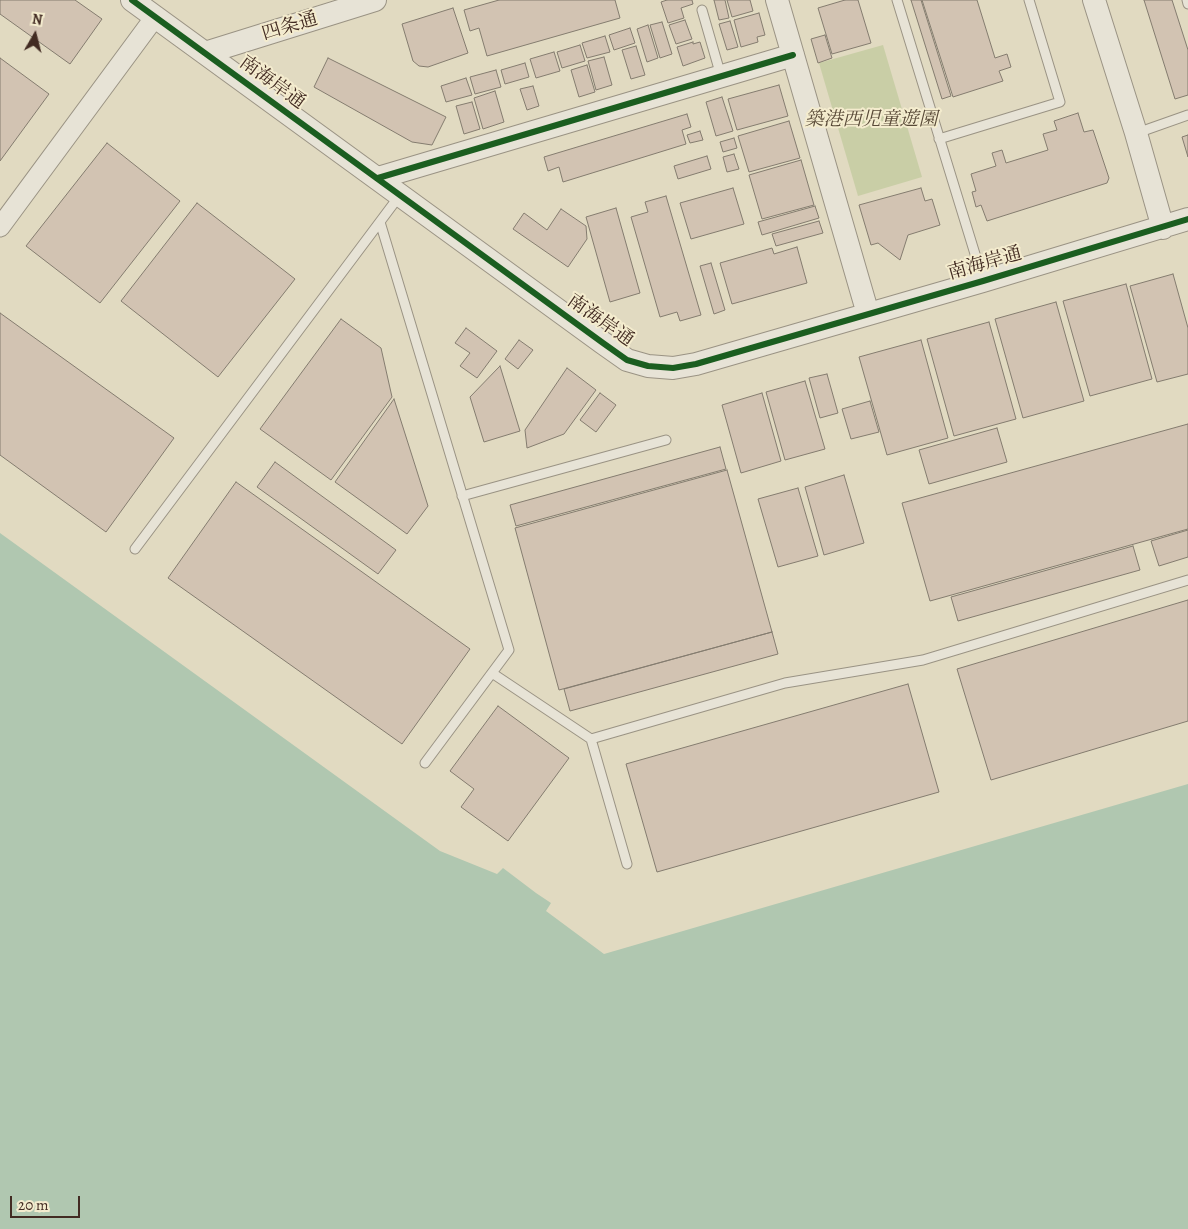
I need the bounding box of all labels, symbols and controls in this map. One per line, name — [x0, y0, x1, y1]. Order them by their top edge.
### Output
street label: 四条通 — [259, 8, 321, 46]
north arrow — [10, 10, 60, 60]
text: N — [31, 10, 44, 30]
street label: 南海岸通 — [235, 51, 309, 115]
park label: 築港西児童遊園 — [805, 109, 937, 131]
street label: 南海岸通 — [945, 243, 1025, 285]
street label: 南海岸通 — [562, 290, 638, 352]
scale bar — [12, 1186, 82, 1218]
text: 20 m — [18, 1195, 49, 1215]

